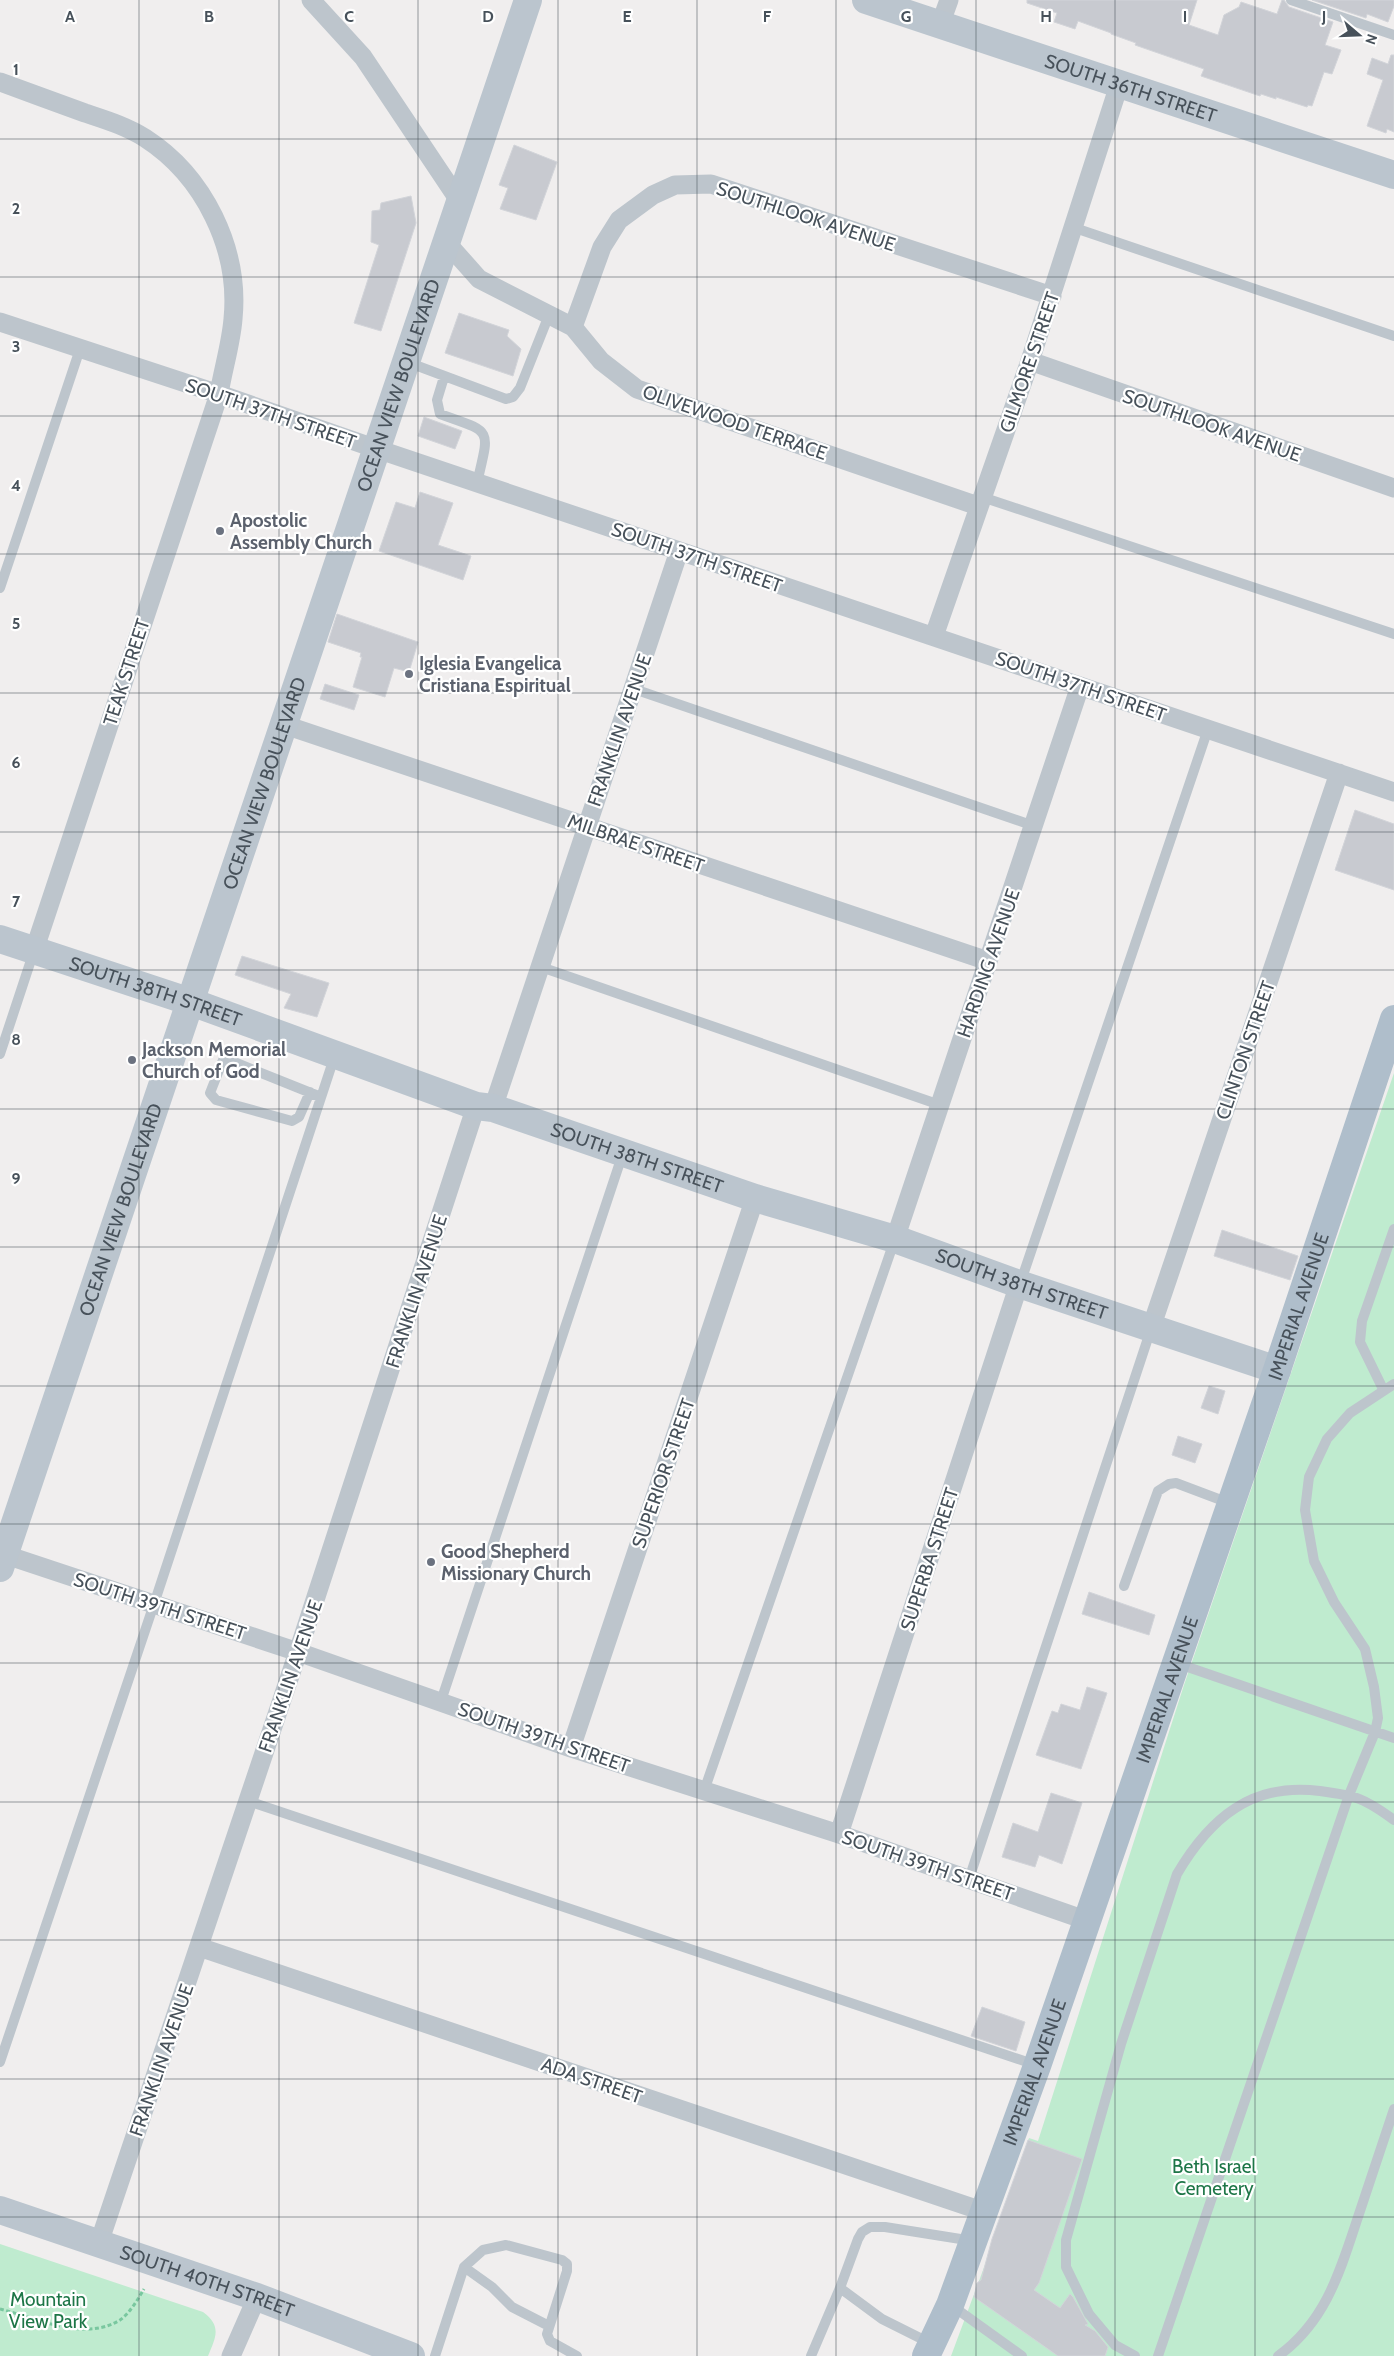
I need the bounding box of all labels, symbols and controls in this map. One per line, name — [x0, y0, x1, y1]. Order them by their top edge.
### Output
text: A — [65, 7, 75, 26]
text: B — [204, 7, 214, 26]
text: C — [344, 7, 354, 26]
text: D — [482, 7, 494, 26]
text: E — [622, 7, 632, 26]
text: F — [763, 7, 772, 26]
text: G — [901, 7, 911, 26]
text: H — [1040, 7, 1052, 26]
text: I — [1183, 7, 1187, 26]
text: J — [1321, 7, 1326, 26]
north arrow — [1334, 10, 1384, 60]
text: N — [1361, 32, 1381, 47]
street label: SOUTH 36TH STREET — [1042, 49, 1220, 127]
text: 1 — [13, 60, 19, 79]
street label: SOUTHLOOK AVENUE — [713, 177, 898, 256]
text: 2 — [12, 199, 20, 218]
street label: OCEAN VIEW BOULEVARD — [352, 276, 445, 495]
street label: GILMORE STREET — [995, 289, 1064, 436]
text: 3 — [12, 337, 20, 356]
street label: SOUTH 37TH STREET — [182, 373, 359, 454]
street label: OLIVEWOOD TERRACE — [640, 380, 830, 465]
street label: SOUTHLOOK AVENUE — [1120, 384, 1304, 467]
text: 4 — [11, 476, 21, 495]
place label: Apostolic Assembly Church — [230, 509, 372, 554]
street label: SOUTH 37TH STREET — [608, 517, 785, 598]
marker: Apostolic Assembly Church — [214, 525, 226, 537]
text: 5 — [12, 614, 20, 633]
street label: TEAK STREET — [98, 616, 155, 729]
street label: SOUTH 37TH STREET — [992, 646, 1169, 727]
street label: FRANKLIN AVENUE — [583, 651, 656, 809]
place label: Iglesia Evangelica Cristiana Espiritual — [419, 652, 571, 697]
marker: Iglesia Evangelica Cristiana Espiritual — [403, 668, 415, 680]
street label: OCEAN VIEW BOULEVARD — [218, 674, 311, 893]
text: 6 — [12, 753, 21, 772]
street label: MILBRAE STREET — [565, 809, 707, 878]
street label: HARDING AVENUE — [952, 886, 1025, 1041]
text: 7 — [12, 892, 21, 911]
street label: SOUTH 38TH STREET — [66, 952, 245, 1032]
street label: CLINTON STREET — [1211, 978, 1280, 1123]
text: 8 — [11, 1030, 21, 1049]
place label: Jackson Memorial Church of God — [141, 1038, 286, 1083]
marker: Jackson Memorial Church of God — [126, 1054, 138, 1066]
street label: OCEAN VIEW BOULEVARD — [74, 1100, 167, 1319]
street label: SOUTH 38TH STREET — [548, 1118, 726, 1198]
text: 9 — [12, 1169, 21, 1188]
street label: FRANKLIN AVENUE — [381, 1212, 452, 1371]
street label: IMPERIAL AVENUE — [1263, 1230, 1334, 1383]
street label: SOUTH 38TH STREET — [932, 1244, 1111, 1325]
street label: SUPERIOR STREET — [627, 1395, 700, 1551]
street label: SUPERBA STREET — [896, 1485, 963, 1634]
place label: Good Shepherd Missionary Church — [441, 1540, 591, 1585]
marker: Good Shepherd Missionary Church — [425, 1556, 437, 1568]
street label: SOUTH 39TH STREET — [71, 1568, 249, 1645]
street label: FRANKLIN AVENUE — [254, 1597, 327, 1755]
street label: IMPERIAL AVENUE — [1131, 1613, 1203, 1766]
street label: SOUTH 39TH STREET — [455, 1697, 633, 1778]
street label: SOUTH 39TH STREET — [839, 1825, 1017, 1906]
street label: FRANKLIN AVENUE — [125, 1981, 198, 2139]
street label: IMPERIAL AVENUE — [998, 1996, 1071, 2149]
street label: ADA STREET — [538, 2052, 645, 2108]
park label: Beth Israel Cemetery — [1172, 2155, 1256, 2200]
street label: SOUTH 40TH STREET — [117, 2240, 298, 2322]
park label: Mountain View Park — [9, 2288, 88, 2333]

